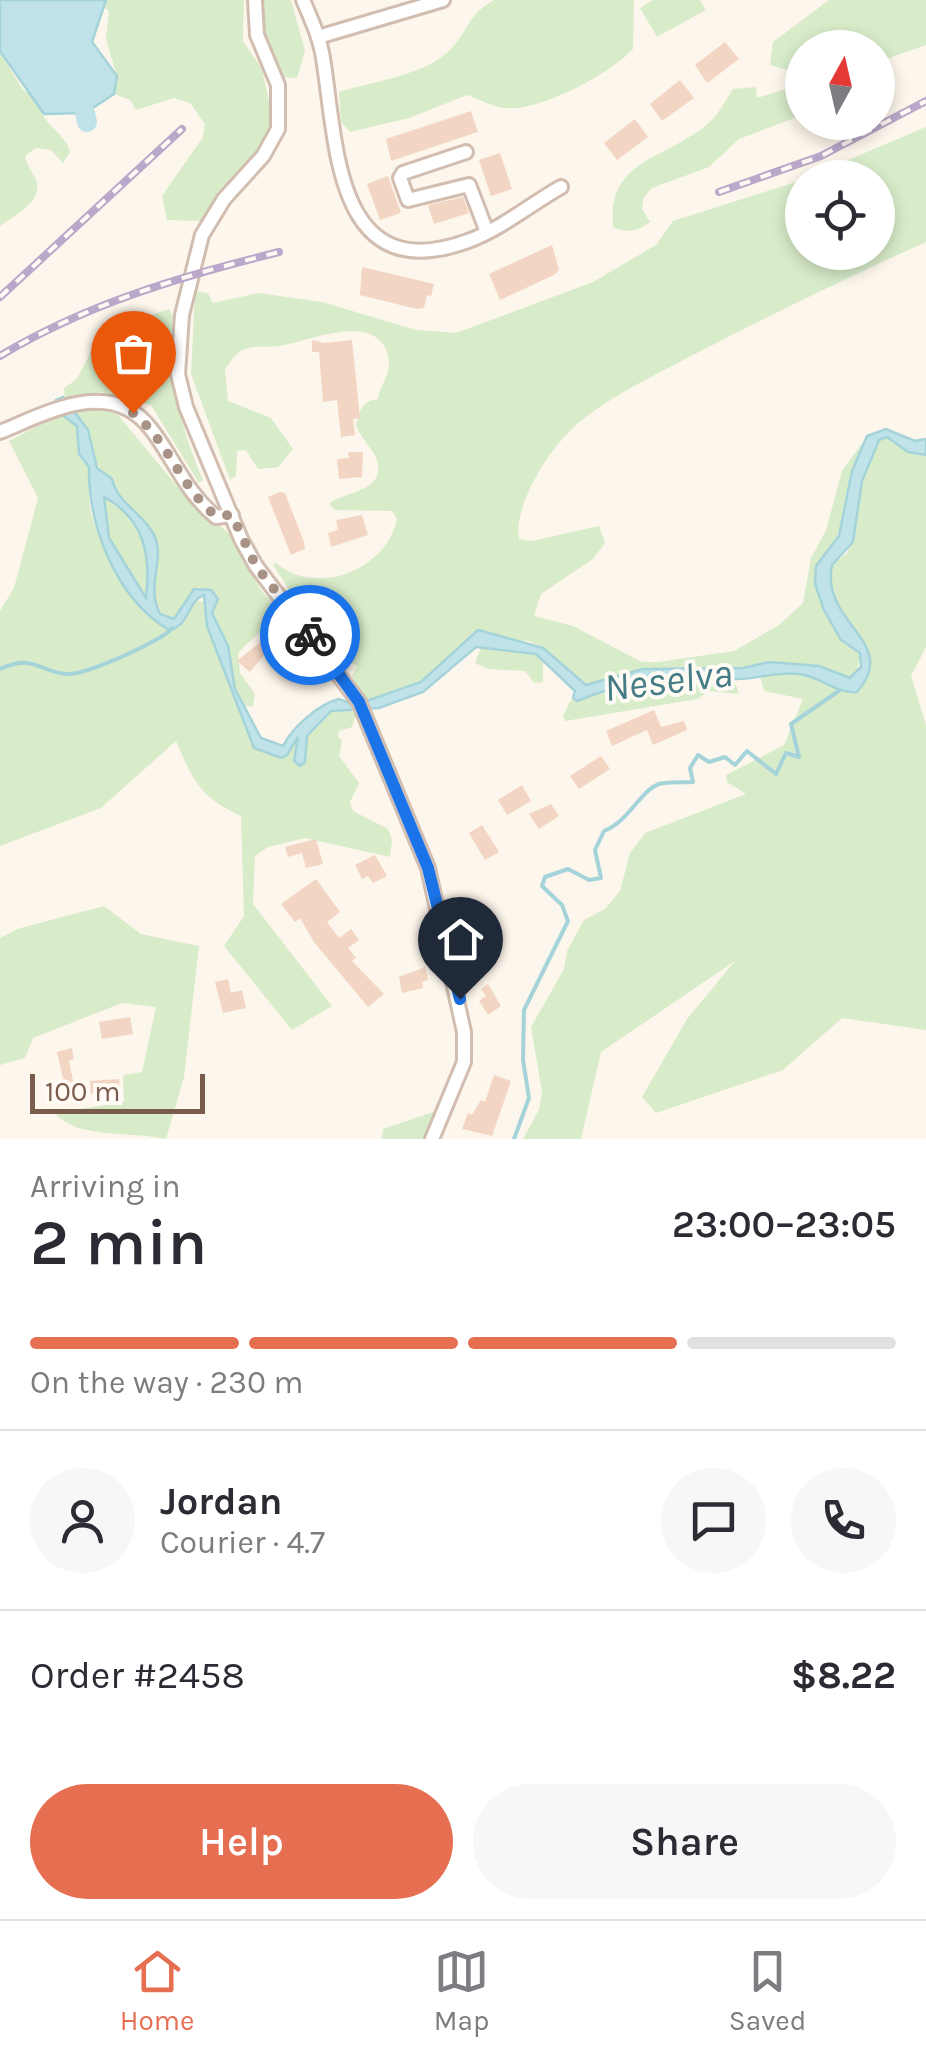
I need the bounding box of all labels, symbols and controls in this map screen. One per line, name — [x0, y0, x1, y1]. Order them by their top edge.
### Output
north arrow — [785, 30, 895, 140]
map controls — [785, 30, 895, 270]
button: locate — [785, 160, 895, 270]
pin — [91, 311, 176, 414]
icon: bag — [106, 326, 161, 381]
courier — [260, 585, 360, 685]
icon: bike — [283, 608, 338, 663]
water label: Neselva — [601, 649, 735, 711]
pin — [418, 897, 503, 1000]
icon: home — [433, 912, 488, 967]
scale bar — [30, 1069, 205, 1114]
text: 100 m — [45, 1075, 120, 1108]
text: Arriving in — [30, 1168, 181, 1205]
text: 23:00–23:05 — [672, 1202, 896, 1247]
text: 2 min — [30, 1204, 207, 1280]
text: On the way · 230 m — [30, 1364, 304, 1401]
button: person — [30, 1468, 135, 1573]
button: chat — [661, 1468, 766, 1573]
button: phone — [791, 1468, 896, 1573]
text: Jordan — [160, 1479, 283, 1524]
text: Courier · 4.7 — [160, 1524, 325, 1561]
text: Order #2458 — [30, 1653, 245, 1698]
text: $8.22 — [791, 1653, 896, 1698]
button: Help — [30, 1784, 453, 1899]
button: Share — [473, 1784, 896, 1899]
tab: Home — [120, 1944, 194, 2037]
tab: Map — [434, 1944, 489, 2037]
tab: Saved — [729, 1944, 806, 2037]

